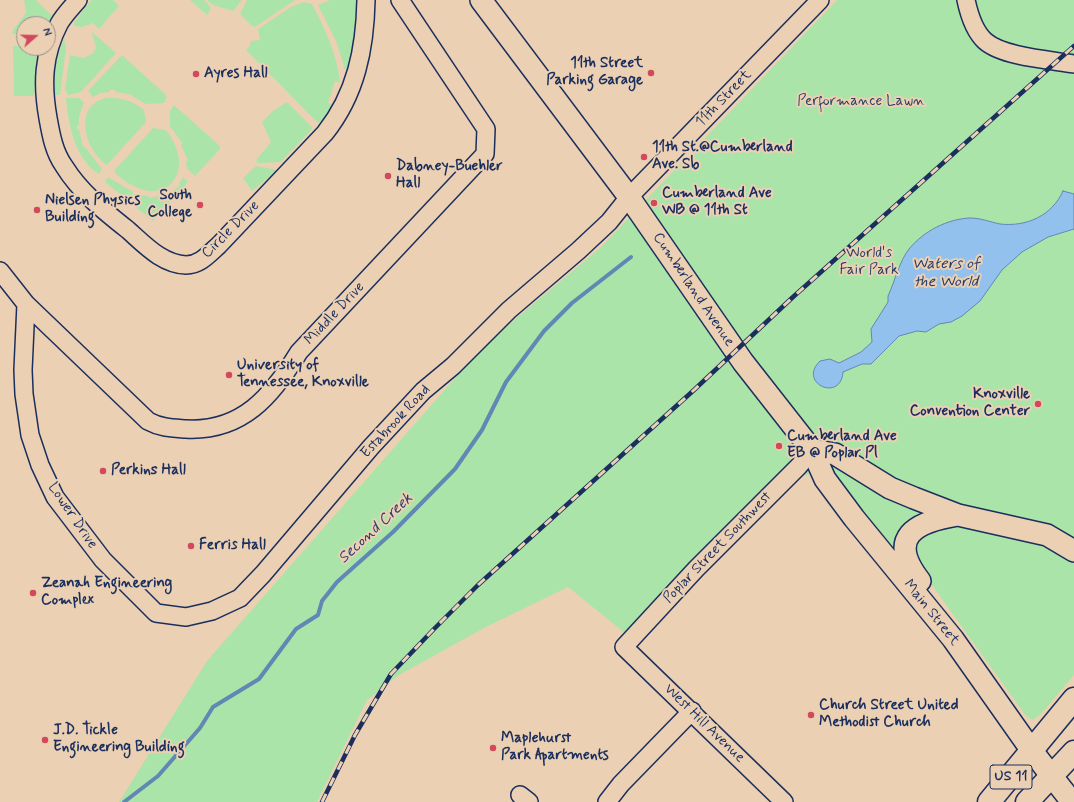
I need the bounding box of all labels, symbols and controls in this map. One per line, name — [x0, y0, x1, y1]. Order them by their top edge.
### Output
north arrow — [16, 16, 56, 56]
text: N — [39, 26, 54, 38]
place label: 11th Street Parking Garage — [546, 55, 643, 90]
place label: Ayres Hall — [204, 65, 268, 83]
street label: 11th Street — [692, 67, 756, 131]
marker: 11th Street Parking Garage — [646, 68, 656, 78]
marker: Ayres Hall — [191, 69, 201, 79]
park label: Performance Lawn — [797, 93, 925, 111]
place label: 11th St.@Cumberland Ave. Sb — [652, 139, 793, 174]
marker: 11th St.@Cumberland Ave. Sb — [639, 152, 649, 162]
place label: Dabney-Buehler Hall — [396, 158, 502, 193]
marker: Dabney-Buehler Hall — [383, 171, 393, 181]
place label: Cumberland Ave WB @ 11th St — [662, 185, 772, 220]
place label: South College — [147, 187, 192, 222]
place label: Nielsen Physics Building — [45, 192, 140, 227]
street label: Circle Drive — [198, 197, 264, 263]
marker: Cumberland Ave WB @ 11th St — [649, 198, 659, 208]
marker: South College — [195, 200, 205, 210]
marker: Nielsen Physics Building — [32, 205, 42, 215]
street label: Cumberland Avenue — [648, 230, 738, 350]
park label: World's Fair Park — [840, 245, 898, 280]
water label: Waters of the World — [912, 255, 980, 293]
street label: Middle Drive — [301, 279, 369, 349]
place label: University of Tennessee, Knoxville — [237, 357, 369, 392]
marker: University of Tennessee, Knoxville — [224, 370, 234, 380]
street label: Estabrook Road — [357, 382, 435, 462]
place label: Knoxville Convention Center — [910, 386, 1030, 421]
marker: Knoxville Convention Center — [1033, 399, 1043, 409]
place label: Cumberland Ave EB @ Poplar Pl — [787, 428, 897, 463]
marker: Cumberland Ave EB @ Poplar Pl — [774, 441, 784, 451]
place label: Perkins Hall — [111, 462, 186, 480]
marker: Perkins Hall — [98, 466, 108, 476]
street label: Lower Drive — [43, 479, 101, 553]
street label: Poplar Street Southwest — [660, 488, 776, 608]
water label: Second Creek — [335, 490, 417, 568]
place label: Ferris Hall — [199, 537, 266, 555]
marker: Ferris Hall — [186, 541, 196, 551]
place label: Zeanah Engineering Complex — [41, 575, 172, 610]
street label: Main Street — [899, 576, 963, 650]
marker: Zeanah Engineering Complex — [28, 588, 38, 598]
street label: West Hill Avenue — [660, 681, 748, 767]
place label: Church Street United Methodist Church — [819, 697, 958, 732]
marker: Church Street United Methodist Church — [806, 710, 816, 720]
place label: J.D. Tickle Engineering Building — [53, 722, 185, 757]
place label: Maplehurst Park Apartments — [501, 730, 609, 765]
marker: J.D. Tickle Engineering Building — [40, 735, 50, 745]
marker: Maplehurst Park Apartments — [488, 743, 498, 753]
road number: US 11 — [990, 765, 1032, 789]

